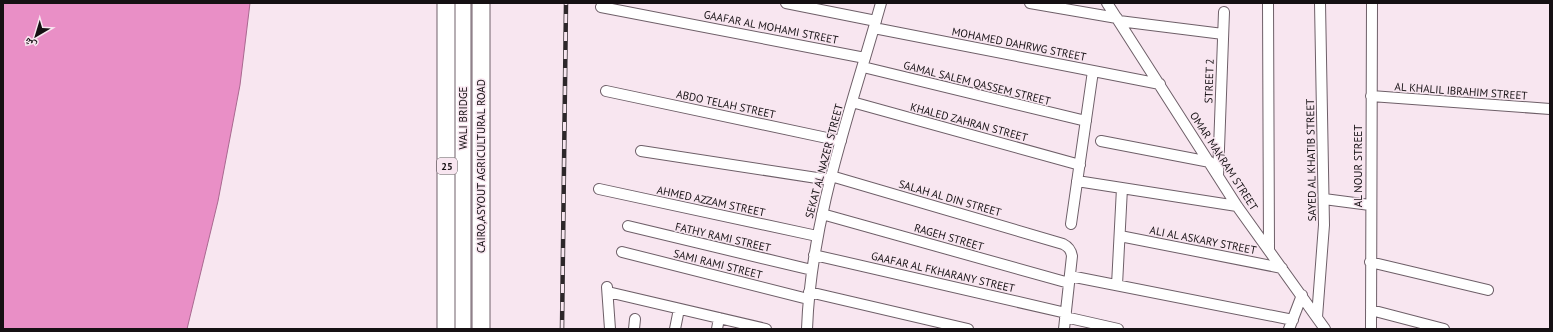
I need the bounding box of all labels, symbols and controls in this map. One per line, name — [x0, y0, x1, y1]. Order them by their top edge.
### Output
street label: GAAFAR AL MOHAMI STREET — [703, 7, 839, 47]
north arrow — [16, 16, 56, 56]
street label: MOHAMED DAHRWG STREET — [951, 24, 1087, 64]
text: ش — [21, 34, 39, 53]
street label: GAMAL SALEM QASSEM STREET — [902, 58, 1052, 108]
street label: STREET 2 — [1201, 58, 1217, 104]
street label: CAIRO,ASYOUT AGRICULTURAL ROAD — [474, 79, 488, 253]
street label: AL KHALIL IBRAHIM STREET — [1394, 79, 1528, 103]
street label: WALI BRIDGE — [456, 86, 470, 150]
street label: ABDO TELAH STREET — [675, 87, 777, 121]
street label: SAYED AL KHATIB STREET — [1303, 98, 1319, 222]
street label: KHALED ZAHRAN STREET — [909, 100, 1029, 144]
street label: SEKAT AL NAZER STREET — [802, 102, 846, 220]
street label: OMAR MAKRAM STREET — [1187, 109, 1261, 213]
street label: AL NOUR STREET — [1351, 125, 1365, 207]
road number: 25 — [437, 158, 457, 174]
street label: SALAH AL DIN STREET — [897, 177, 1003, 219]
street label: AHMED AZZAM STREET — [656, 183, 766, 219]
street label: FATHY RAMI STREET — [674, 219, 772, 255]
street label: RAGEH STREET — [913, 220, 985, 254]
street label: ALI AL ASKARY STREET — [1148, 223, 1258, 257]
street label: SAMI RAMI STREET — [672, 246, 764, 282]
street label: GAAFAR AL FKHARANY STREET — [870, 249, 1016, 295]

